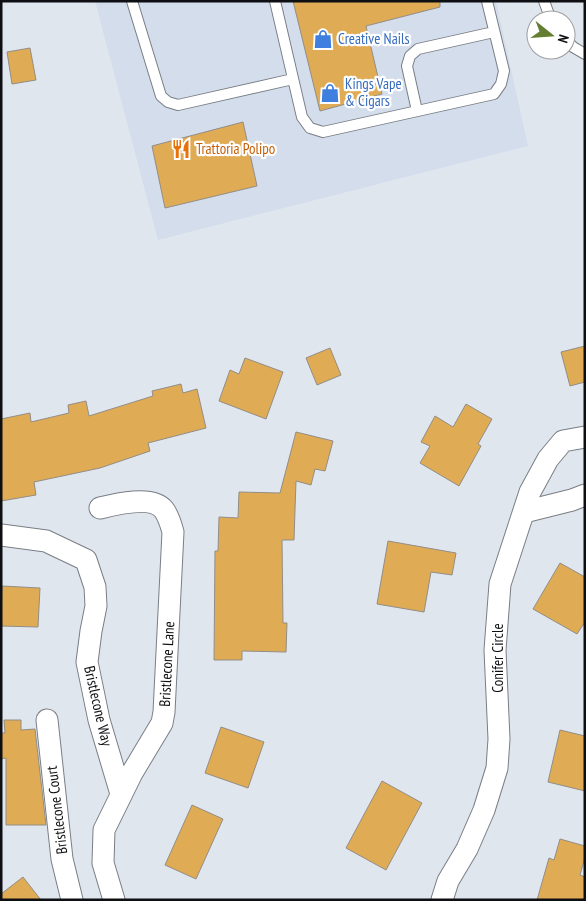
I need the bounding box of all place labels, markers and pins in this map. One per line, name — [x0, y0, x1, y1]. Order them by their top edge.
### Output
shop icon: Creative Nails — [312, 28, 334, 50]
place label: Creative Nails — [338, 29, 409, 48]
place label: Kings Vape & Cigars — [345, 74, 402, 110]
shop icon: Kings Vape & Cigars — [319, 82, 341, 104]
restaurant icon: Trattoria Polipo — [170, 138, 192, 160]
place label: Trattoria Polipo — [196, 139, 275, 158]

